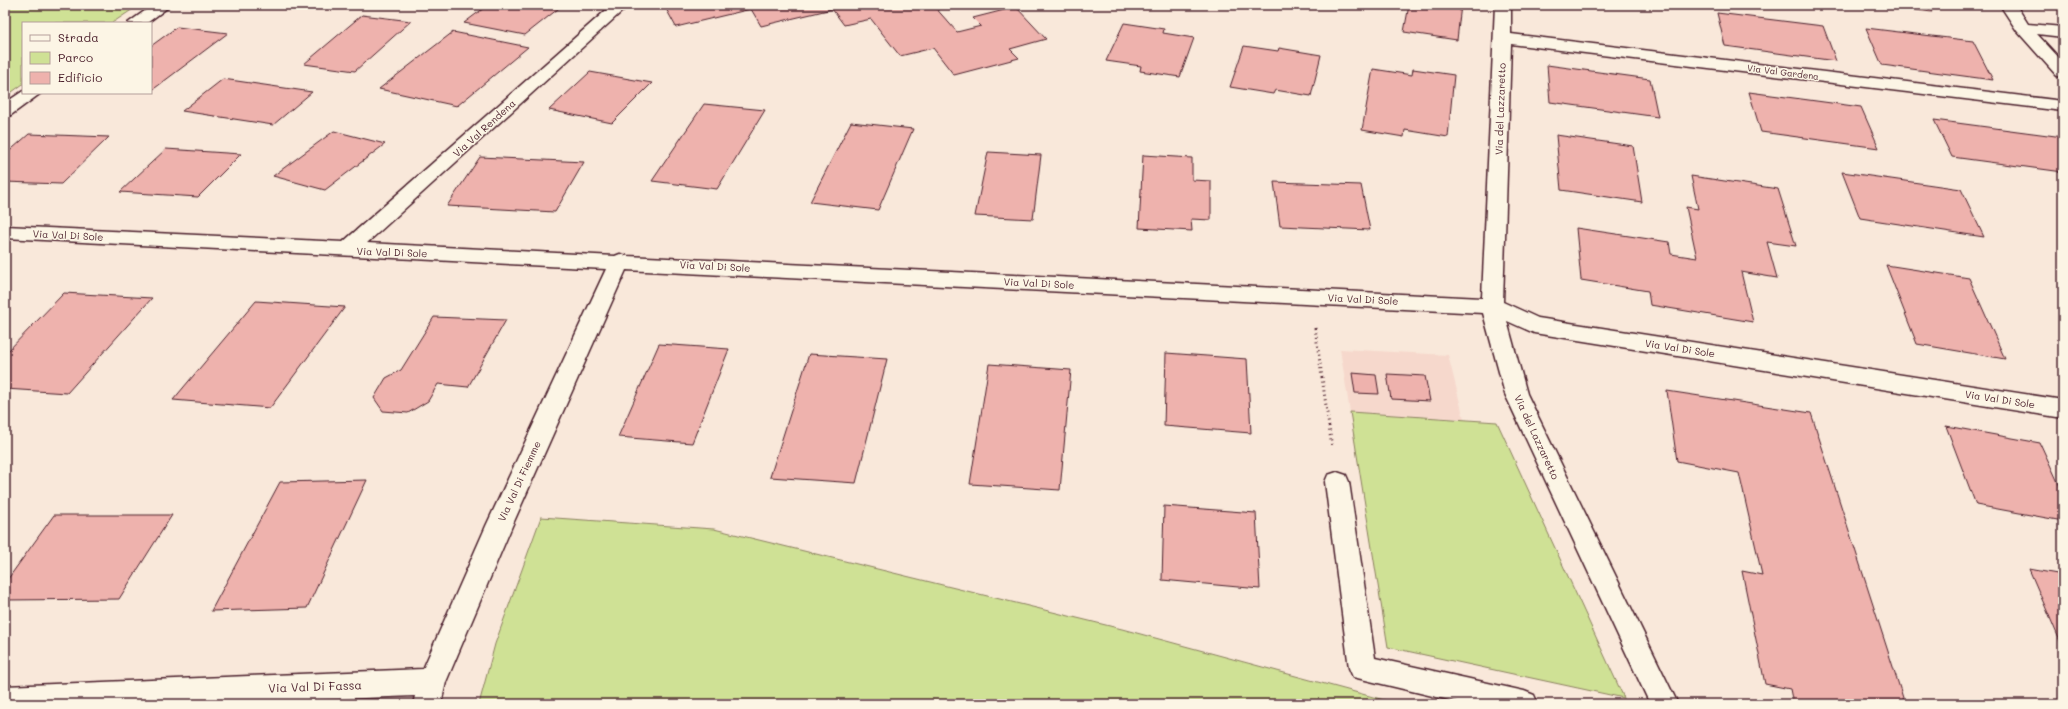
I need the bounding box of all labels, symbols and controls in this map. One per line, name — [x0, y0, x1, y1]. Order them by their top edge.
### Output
legend — [22, 22, 152, 94]
text: Strada — [58, 29, 99, 45]
text: Parco — [58, 49, 93, 65]
street label: Via Val Gardena — [1746, 62, 1820, 82]
street label: Via del Lazzaretto — [1491, 63, 1509, 155]
text: Edificio — [58, 69, 102, 85]
street label: Via Val Rendena — [450, 96, 518, 160]
street label: Via Val Di Sole — [32, 226, 104, 244]
street label: Via Val Di Sole — [356, 244, 428, 260]
street label: Via Val Di Sole — [679, 257, 751, 275]
street label: Via Val Di Sole — [1003, 274, 1075, 292]
street label: Via Val Di Sole — [1327, 290, 1399, 308]
street label: Via Val Di Sole — [1644, 336, 1716, 360]
street label: Via Val Di Sole — [1964, 387, 2036, 411]
street label: Via del Lazzaretto — [1511, 392, 1563, 482]
street label: Via Val Di Fiemme — [494, 438, 544, 524]
street label: Via Val Di Fassa — [268, 676, 362, 696]

